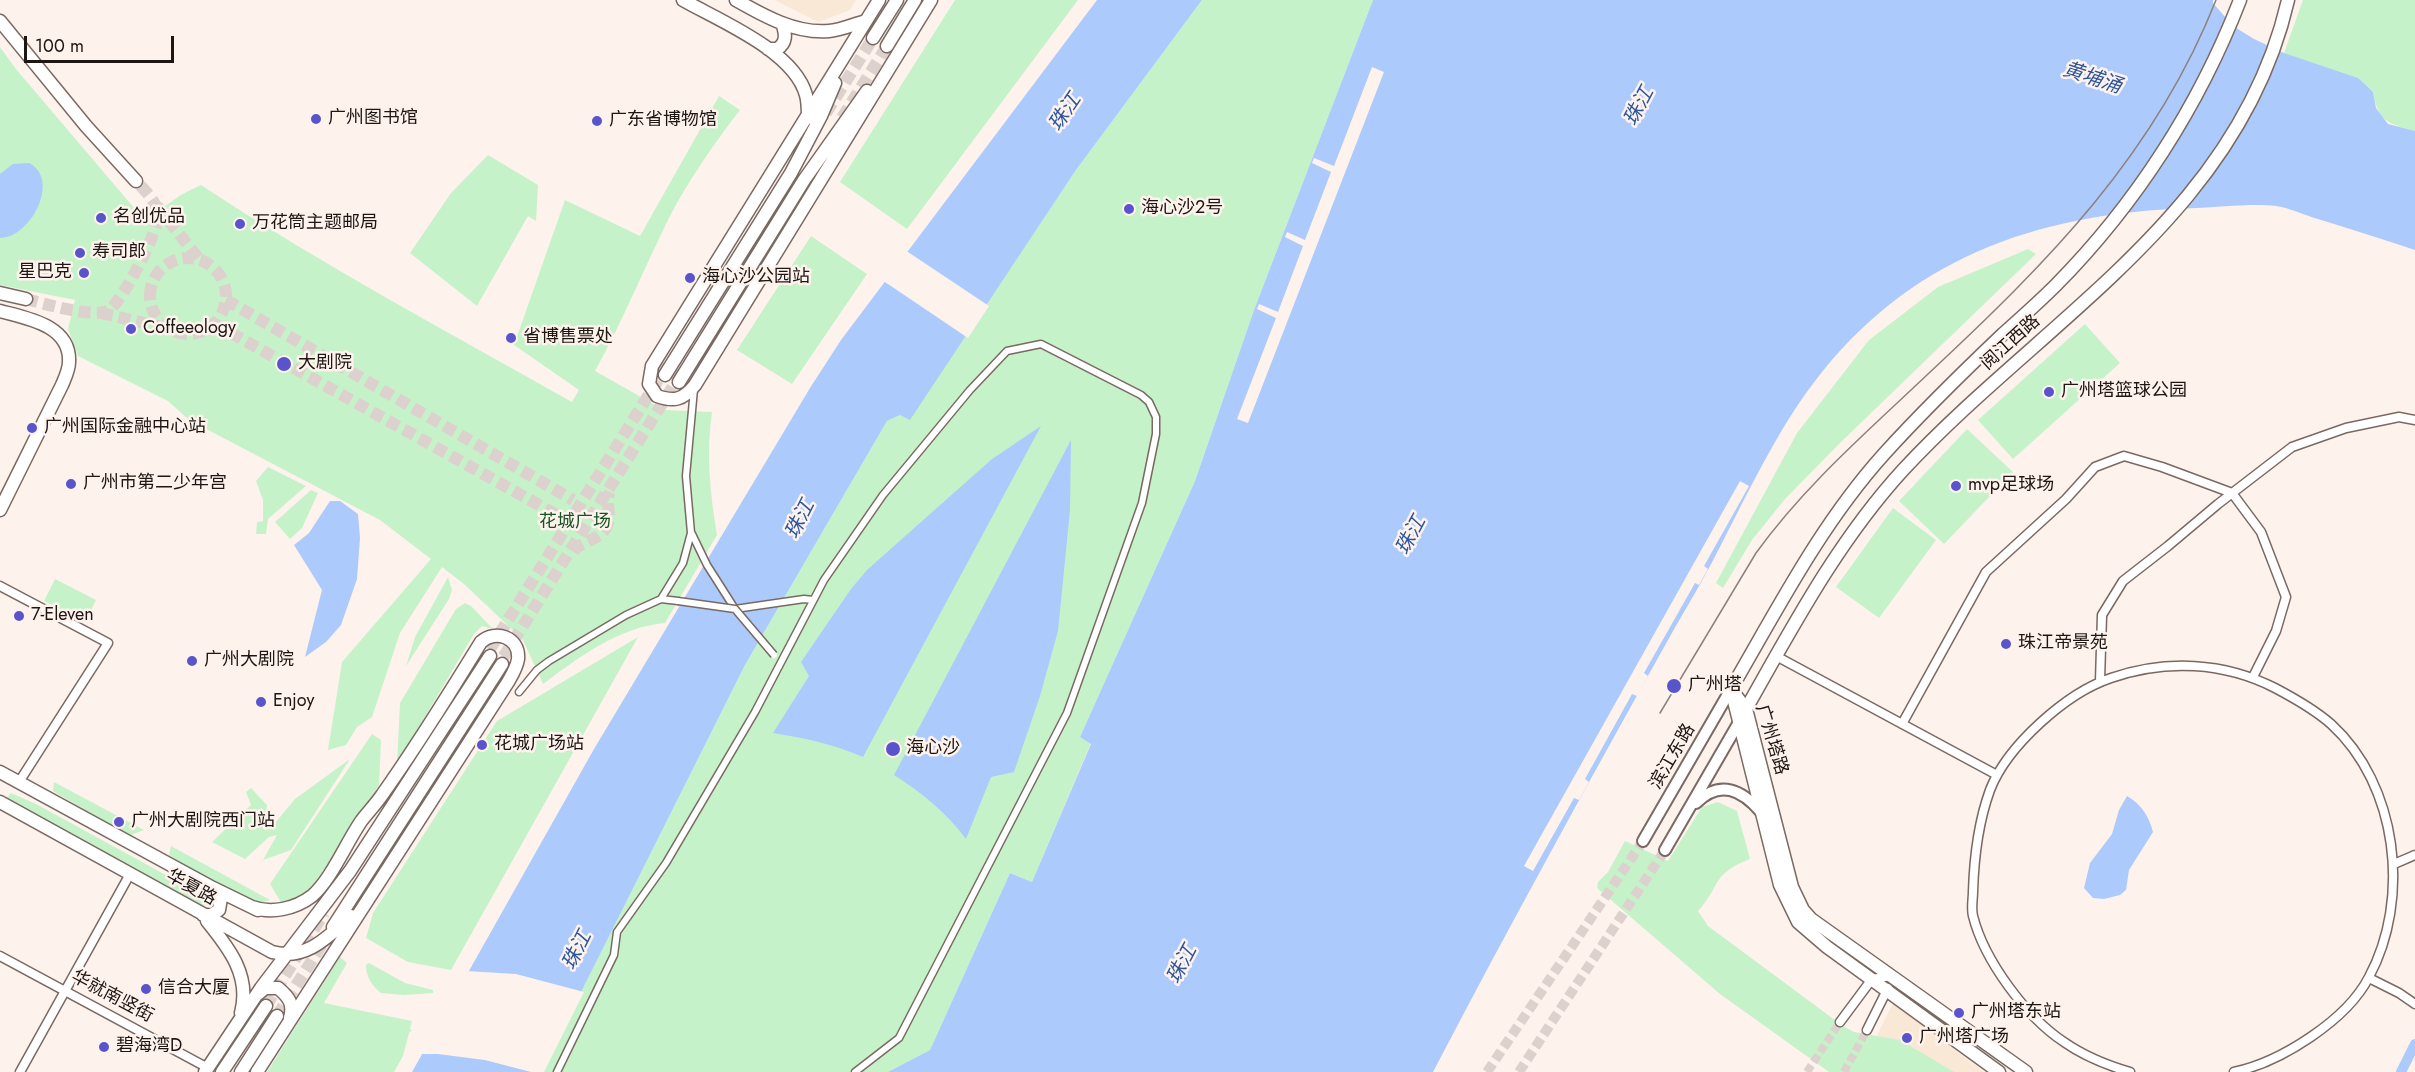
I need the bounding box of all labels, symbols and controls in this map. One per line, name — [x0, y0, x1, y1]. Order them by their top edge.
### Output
scale bar — [27, 24, 177, 62]
text: 100 m — [35, 33, 84, 59]
water label: 黄埔涌 — [2060, 58, 2124, 100]
water label: 珠江 — [1620, 84, 1660, 130]
water label: 珠江 — [1045, 90, 1087, 136]
place label: 广州图书馆 — [328, 108, 418, 130]
place label: 广东省博物馆 — [609, 110, 717, 132]
marker: 广州图书馆 — [309, 112, 323, 126]
marker: 广东省博物馆 — [590, 114, 604, 128]
place label: 海心沙2号 — [1141, 198, 1223, 220]
marker: 海心沙2号 — [1122, 202, 1136, 216]
place label: 名创优品 — [113, 207, 185, 229]
marker: 名创优品 — [94, 211, 108, 225]
place label: 万花筒主题邮局 — [252, 213, 378, 235]
marker: 万花筒主题邮局 — [233, 217, 247, 231]
place label: 寿司郎 — [92, 242, 146, 264]
marker: 寿司郎 — [73, 246, 87, 260]
place label: 星巴克 — [18, 262, 72, 284]
marker: 星巴克 — [77, 266, 91, 280]
place label: 海心沙公园站 — [702, 267, 810, 289]
marker: 海心沙公园站 — [683, 271, 697, 285]
street label: 阅江西路 — [1977, 311, 2045, 375]
place label: Coffeeology — [143, 318, 236, 340]
marker: Coffeeology — [124, 322, 138, 336]
place label: 省博售票处 — [523, 327, 613, 349]
marker: 省博售票处 — [504, 331, 518, 345]
place label: 大剧院 — [298, 353, 352, 375]
marker: 大剧院 — [275, 355, 293, 373]
place label: 广州塔篮球公园 — [2061, 381, 2187, 403]
marker: 广州塔篮球公园 — [2042, 385, 2056, 399]
place label: 广州国际金融中心站 — [44, 417, 206, 439]
marker: 广州国际金融中心站 — [25, 421, 39, 435]
place label: 广州市第二少年宫 — [83, 473, 227, 495]
place label: mvp足球场 — [1968, 475, 2054, 497]
marker: 广州市第二少年宫 — [64, 477, 78, 491]
marker: mvp足球场 — [1949, 479, 1963, 493]
water label: 珠江 — [781, 497, 821, 543]
park label: 花城广场 — [539, 512, 611, 534]
water label: 珠江 — [1392, 513, 1432, 559]
place label: 7-Eleven — [31, 605, 94, 627]
marker: 7-Eleven — [12, 609, 26, 623]
place label: 珠江帝景苑 — [2018, 633, 2108, 655]
marker: 珠江帝景苑 — [1999, 637, 2013, 651]
place label: 广州大剧院 — [204, 650, 294, 672]
marker: 广州大剧院 — [185, 654, 199, 668]
place label: 广州塔 — [1688, 675, 1742, 697]
marker: 广州塔 — [1665, 677, 1683, 695]
place label: Enjoy — [273, 691, 314, 713]
marker: Enjoy — [254, 695, 268, 709]
street label: 广州塔路 — [1750, 702, 1792, 778]
street label: 滨江东路 — [1646, 720, 1700, 794]
place label: 花城广场站 — [494, 734, 584, 756]
marker: 花城广场站 — [475, 738, 489, 752]
place label: 海心沙 — [906, 738, 960, 760]
marker: 海心沙 — [884, 740, 902, 758]
place label: 广州大剧院西门站 — [131, 811, 275, 833]
marker: 广州大剧院西门站 — [112, 815, 126, 829]
street label: 华夏路 — [162, 865, 220, 911]
water label: 珠江 — [558, 928, 598, 974]
water label: 珠江 — [1163, 942, 1203, 988]
street label: 华就南竖街 — [67, 966, 157, 1028]
place label: 信合大厦 — [158, 978, 230, 1000]
marker: 信合大厦 — [139, 982, 153, 996]
place label: 广州塔东站 — [1971, 1002, 2061, 1024]
marker: 广州塔东站 — [1952, 1006, 1966, 1020]
place label: 广州塔广场 — [1919, 1027, 2009, 1049]
marker: 广州塔广场 — [1900, 1031, 1914, 1045]
place label: 碧海湾D — [116, 1036, 182, 1058]
marker: 碧海湾D — [97, 1040, 111, 1054]

